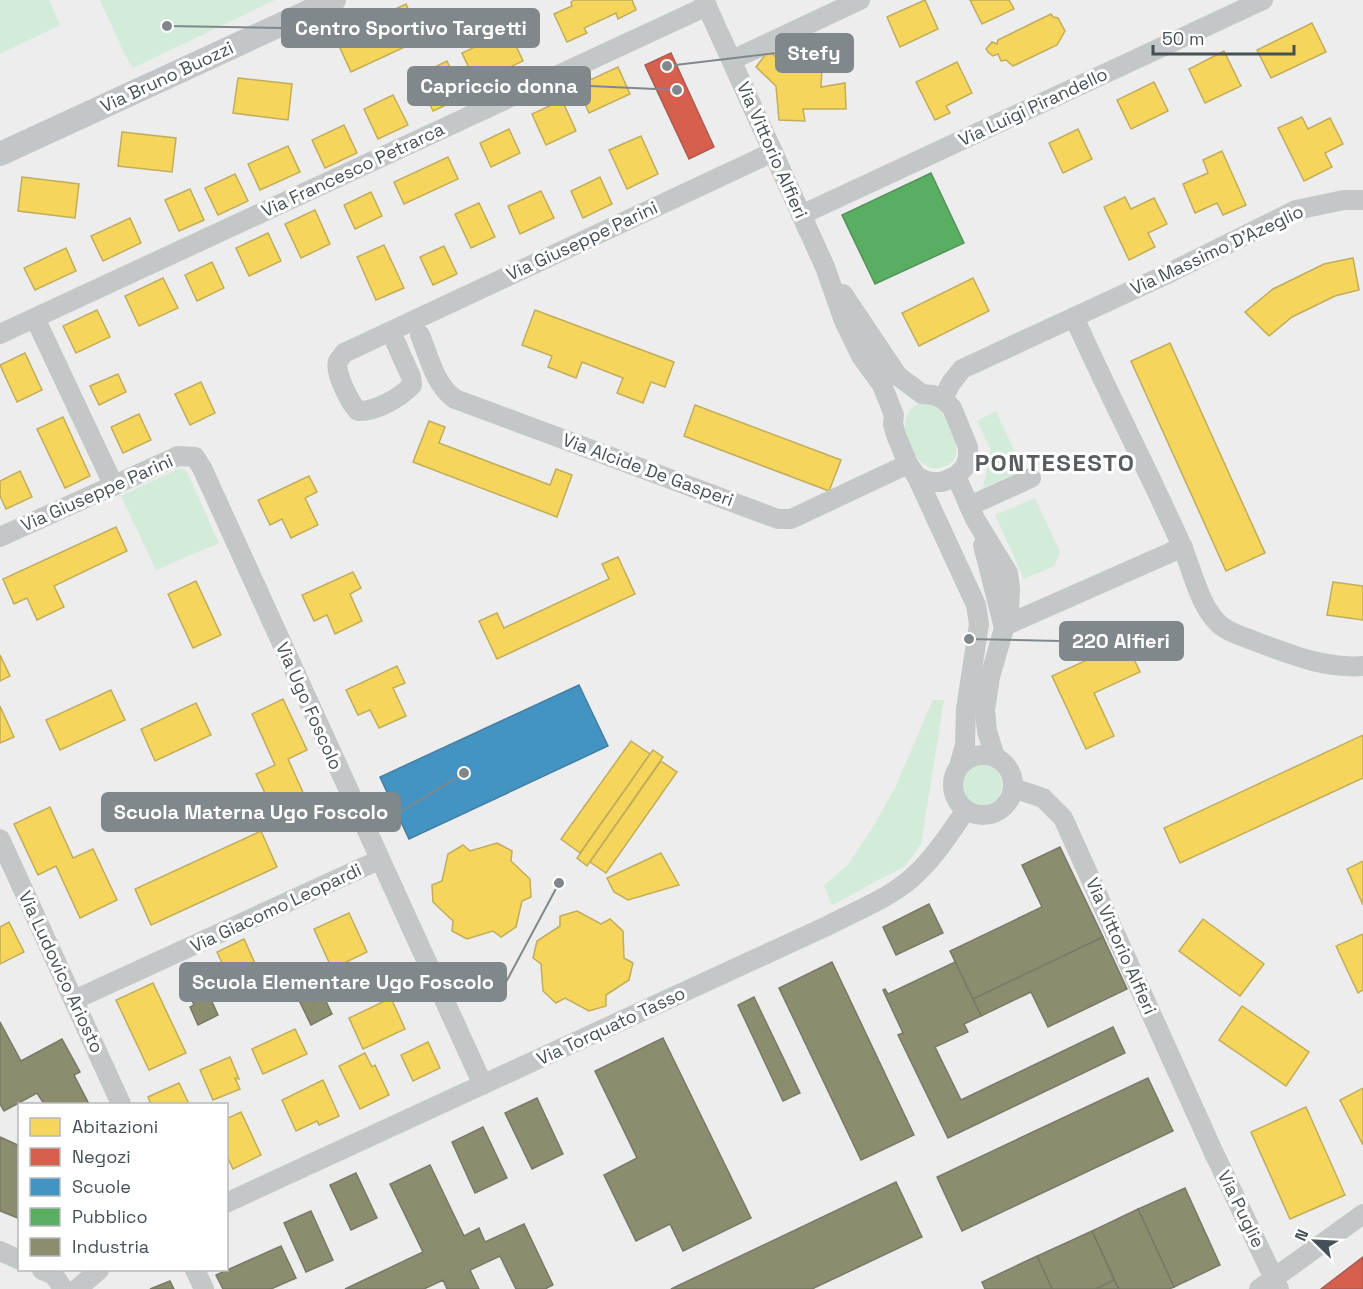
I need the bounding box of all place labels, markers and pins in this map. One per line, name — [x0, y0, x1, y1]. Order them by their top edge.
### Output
callout: Centro Sportivo Targetti — [282, 9, 539, 47]
callout: Stefy — [776, 34, 853, 72]
callout: Capriccio donna — [408, 67, 590, 105]
callout: 220 Alfieri — [1060, 622, 1183, 660]
callout: Scuola Materna Ugo Foscolo — [102, 793, 400, 831]
callout: Scuola Elementare Ugo Foscolo — [180, 963, 506, 1001]

